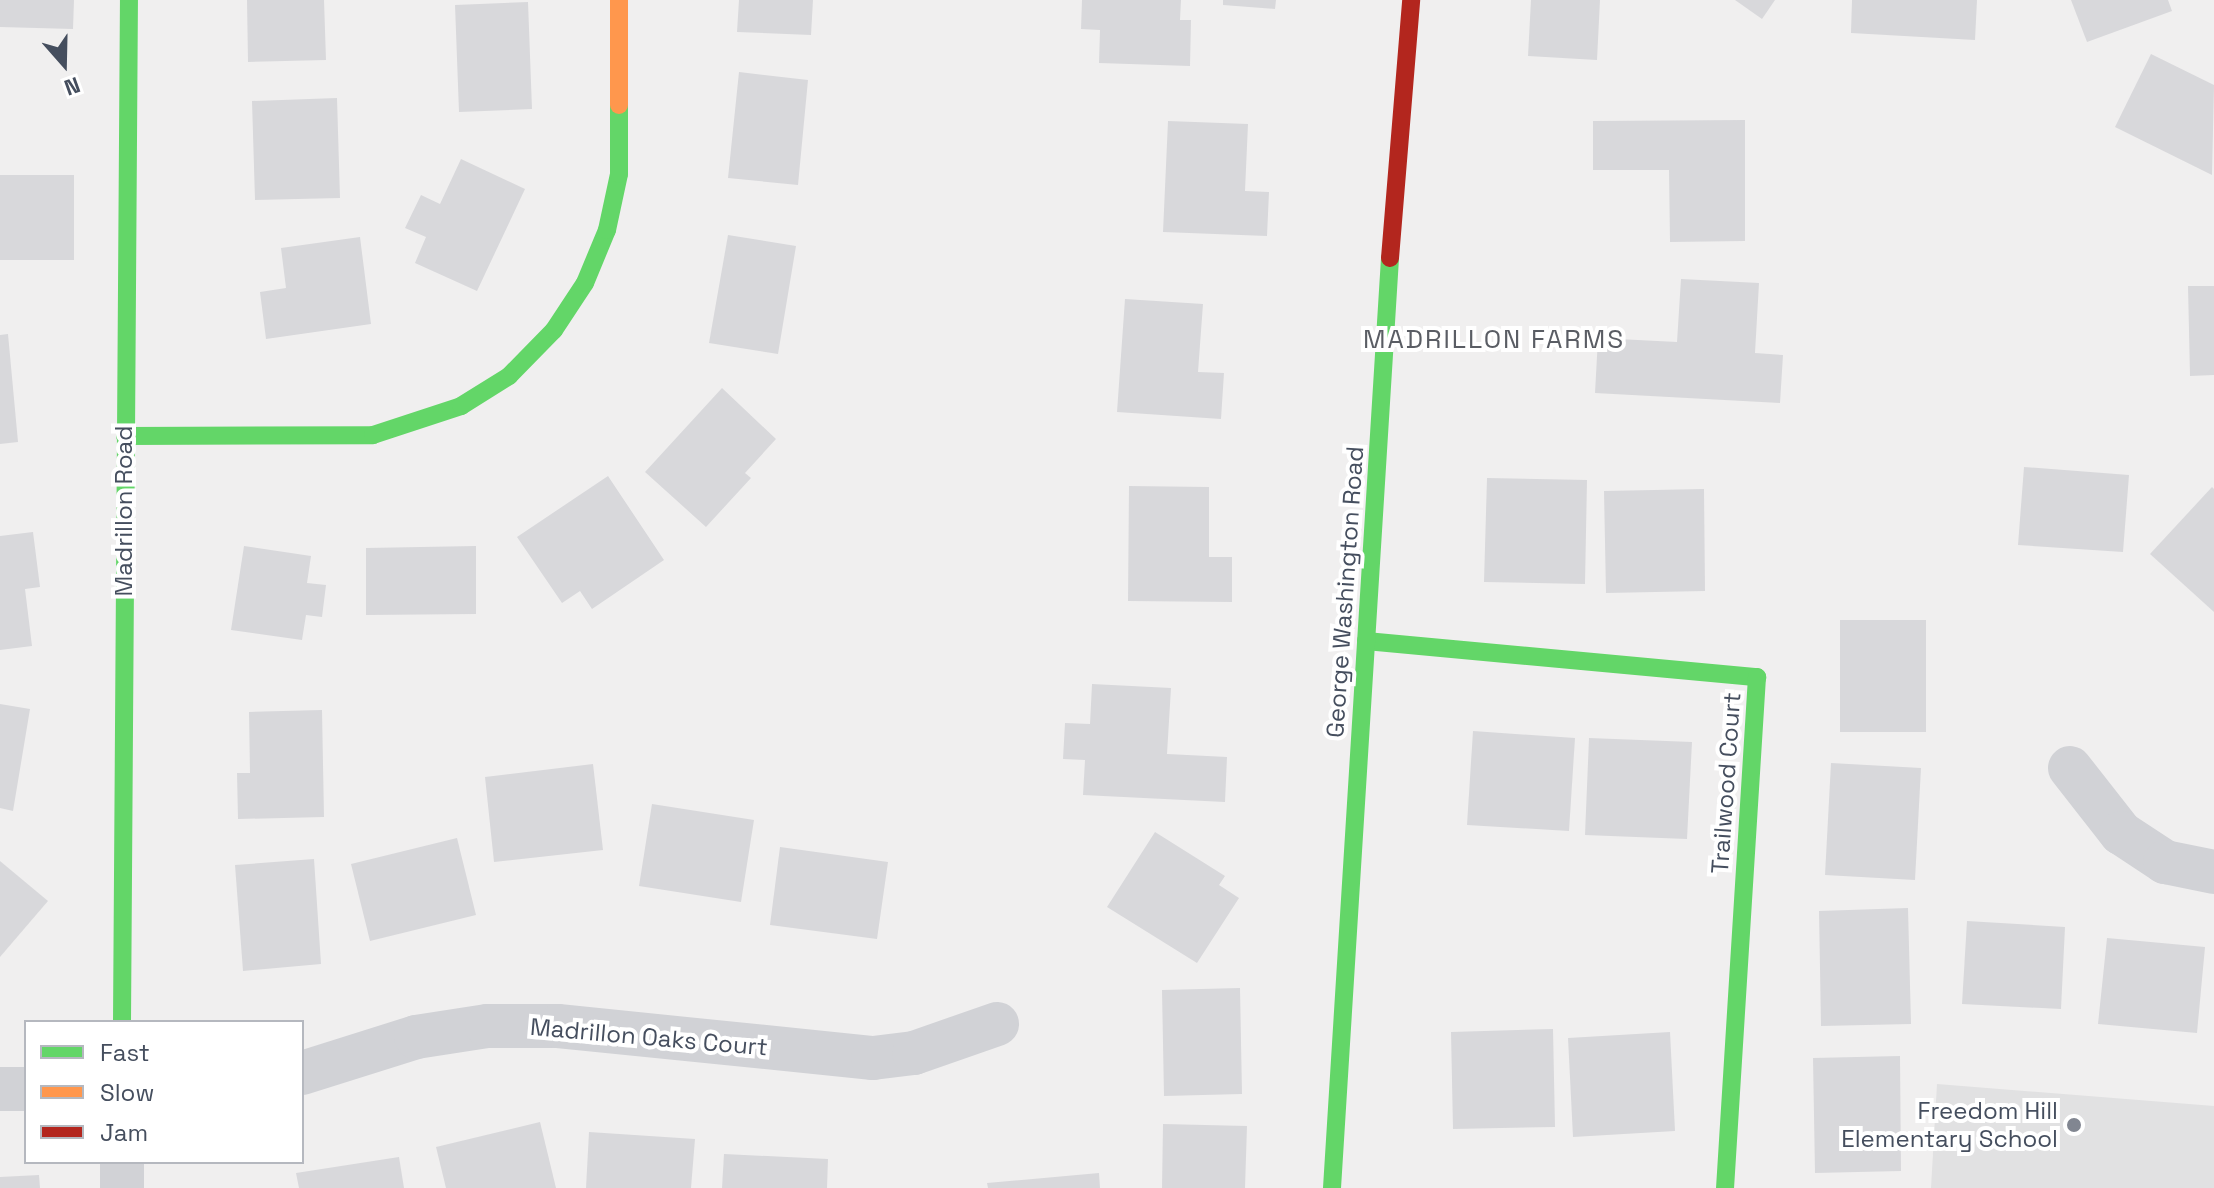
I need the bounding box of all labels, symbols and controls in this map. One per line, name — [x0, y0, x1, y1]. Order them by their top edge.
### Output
north arrow — [24, 24, 104, 104]
text: N — [60, 71, 84, 102]
district label: MADRILLON FARMS — [1363, 324, 1625, 356]
street label: Madrillon Road — [110, 426, 138, 596]
street label: George Washington Road — [1320, 445, 1370, 739]
street label: Trailwood Court — [1705, 691, 1747, 875]
street label: Madrillon Oaks Court — [529, 1012, 769, 1062]
legend — [24, 1020, 304, 1164]
text: Fast — [100, 1037, 150, 1068]
text: Slow — [100, 1077, 154, 1108]
place label: Freedom Hill Elementary School — [1841, 1097, 2058, 1153]
marker: Freedom Hill Elementary School — [2065, 1116, 2083, 1134]
text: Jam — [100, 1117, 148, 1148]

